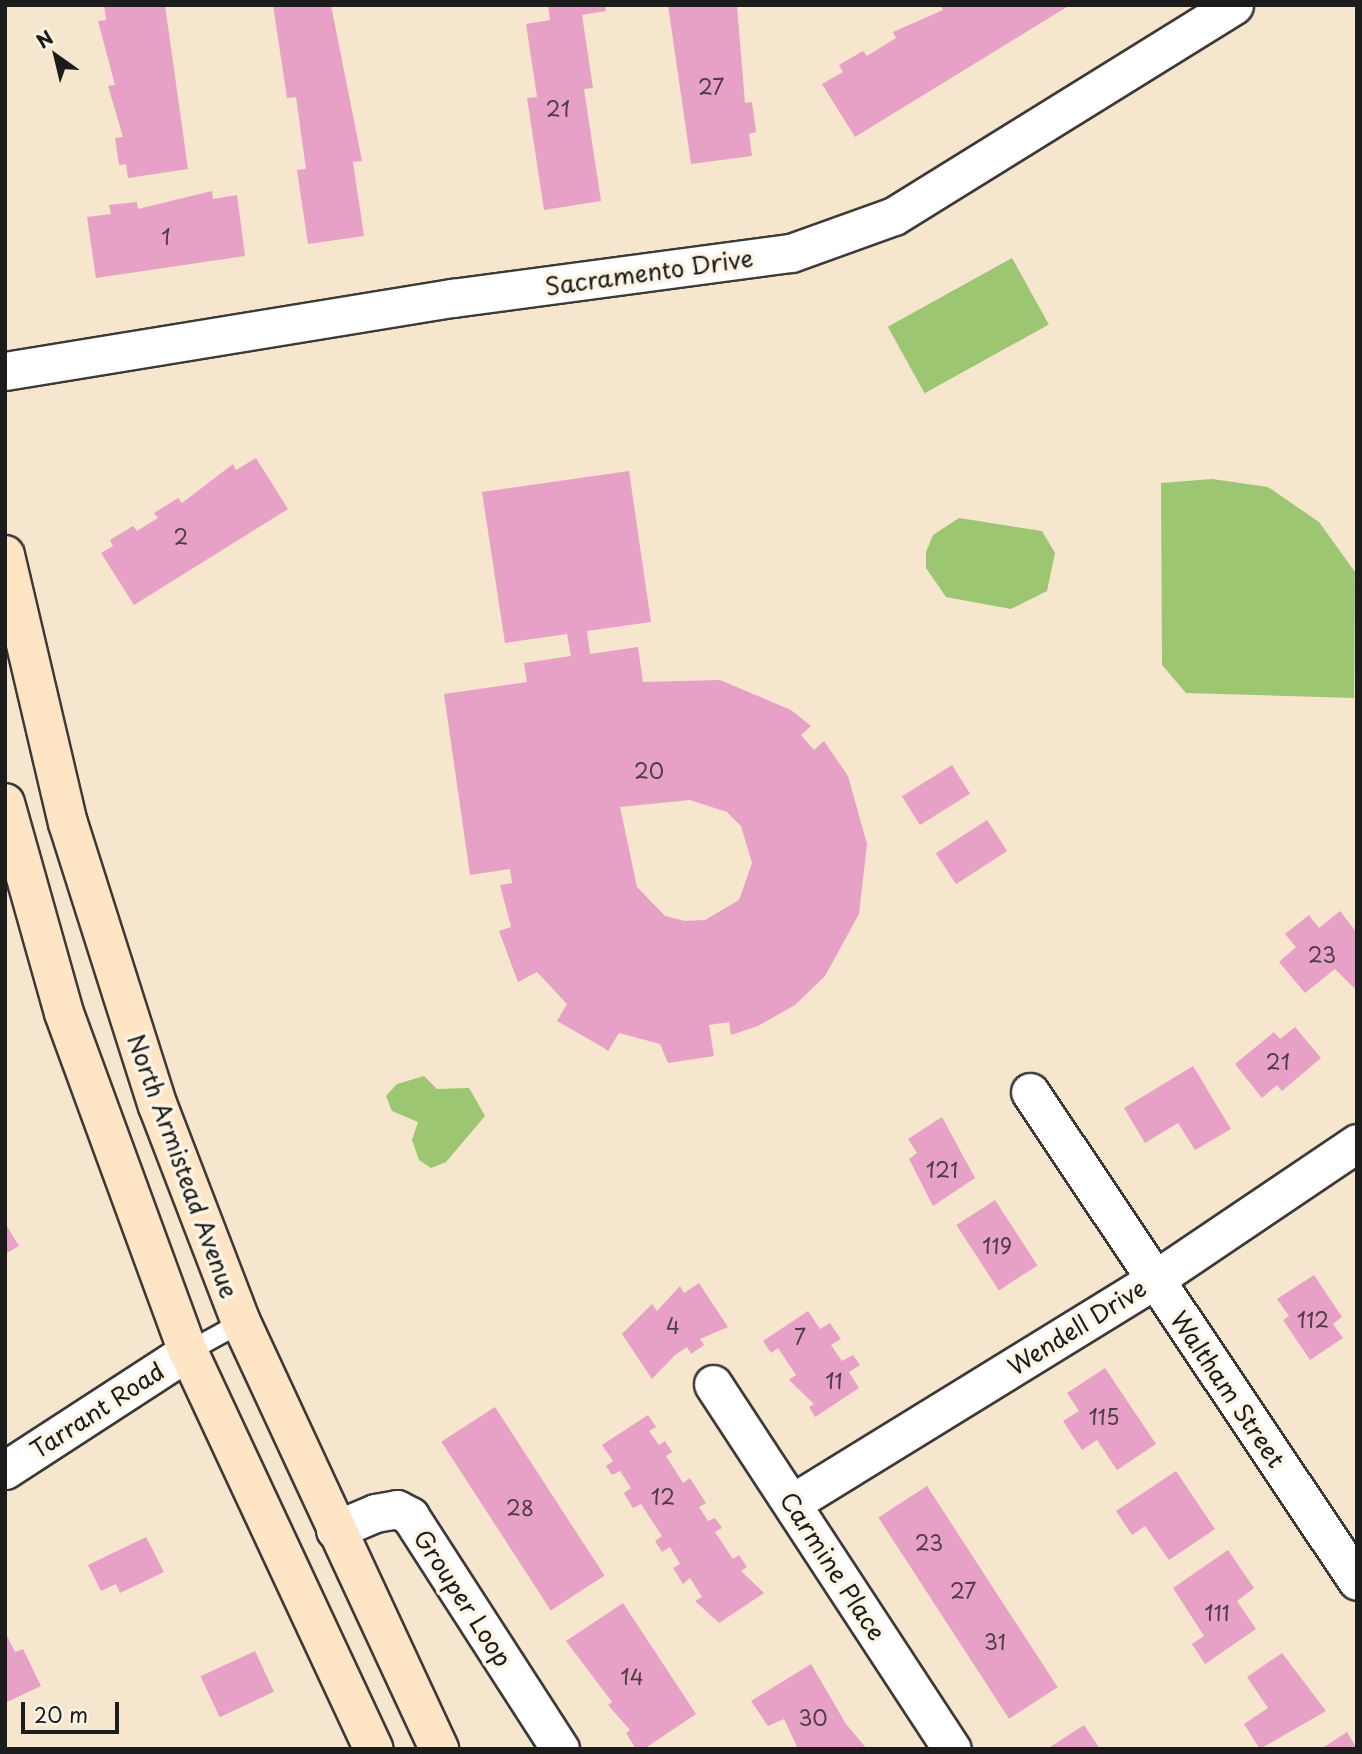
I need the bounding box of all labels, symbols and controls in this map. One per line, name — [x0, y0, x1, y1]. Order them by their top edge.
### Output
north arrow — [21, 21, 91, 91]
text: N — [30, 23, 58, 54]
house number: 27 — [698, 73, 724, 99]
house number: 21 — [546, 95, 570, 121]
house number: 1 — [161, 223, 171, 249]
street label: Sacramento Drive — [543, 243, 755, 301]
house number: 2 — [174, 523, 188, 549]
house number: 20 — [634, 757, 664, 783]
house number: 23 — [1308, 941, 1336, 967]
street label: North Armistead Avenue — [121, 1028, 245, 1304]
house number: 21 — [1266, 1048, 1290, 1074]
house number: 121 — [926, 1156, 958, 1182]
house number: 119 — [982, 1232, 1012, 1258]
street label: Wendell Drive — [1002, 1273, 1152, 1381]
street label: Waltham Street — [1165, 1305, 1291, 1473]
house number: 112 — [1297, 1306, 1329, 1332]
house number: 4 — [666, 1312, 680, 1338]
house number: 7 — [794, 1323, 806, 1349]
street label: Tarrant Road — [25, 1356, 169, 1464]
house number: 11 — [825, 1367, 843, 1393]
house number: 115 — [1088, 1403, 1120, 1429]
house number: 12 — [651, 1483, 675, 1509]
street label: Carmine Place — [774, 1487, 892, 1645]
house number: 28 — [506, 1494, 534, 1520]
street label: Grouper Loop — [408, 1524, 518, 1672]
house number: 23 — [915, 1529, 943, 1555]
house number: 27 — [950, 1577, 976, 1603]
house number: 111 — [1204, 1599, 1230, 1625]
house number: 31 — [984, 1628, 1006, 1654]
house number: 14 — [620, 1663, 644, 1689]
scale bar — [24, 1688, 122, 1732]
text: 20 m — [34, 1698, 88, 1730]
house number: 30 — [798, 1704, 828, 1730]

